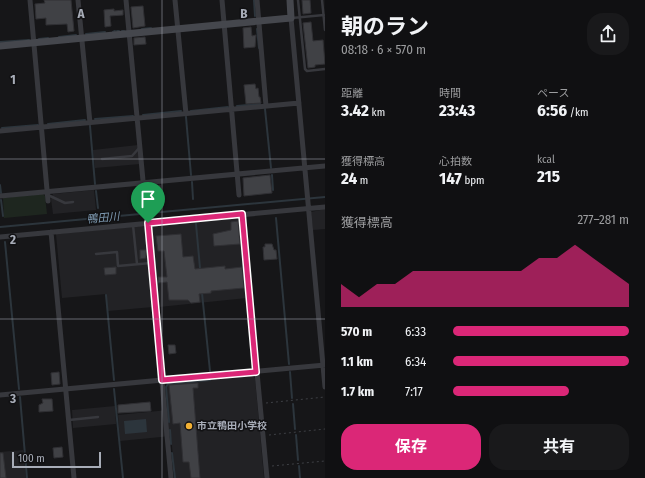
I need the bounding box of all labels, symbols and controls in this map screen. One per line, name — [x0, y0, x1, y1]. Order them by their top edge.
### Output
text: A — [76, 6, 85, 21]
text: B — [240, 6, 248, 21]
text: 朝のラン — [341, 13, 429, 40]
button: share — [587, 13, 629, 55]
text: 08:18 · 6 × 570 m — [341, 42, 426, 57]
text: 1 — [10, 72, 16, 87]
text: 距離 — [341, 87, 363, 100]
text: 時間 — [439, 87, 461, 100]
text: ペース — [537, 87, 569, 100]
text: 3.42 — [341, 100, 369, 121]
text: 23:43 — [439, 100, 475, 121]
text: 6:56 — [537, 100, 567, 121]
text: km — [369, 106, 385, 119]
text: /km — [567, 106, 589, 119]
text: kcal — [537, 153, 555, 166]
text: 獲得標高 — [341, 155, 385, 168]
text: 心拍数 — [439, 155, 472, 168]
text: 215 — [537, 166, 560, 187]
text: 24 — [341, 168, 357, 189]
text: 147 — [439, 168, 462, 189]
text: m — [357, 174, 368, 187]
text: bpm — [462, 174, 485, 187]
pin — [131, 182, 165, 223]
icon: arrive — [137, 188, 159, 210]
water label: 鴨田川 — [86, 210, 121, 226]
text: 277–281 m — [577, 212, 629, 227]
text: 獲得標高 — [341, 215, 393, 230]
text: 2 — [9, 232, 16, 247]
text: 570 m — [341, 324, 372, 339]
text: 6:33 — [405, 324, 426, 339]
text: 1.1 km — [341, 354, 373, 369]
text: 6:34 — [405, 354, 426, 369]
text: 1.7 km — [341, 384, 374, 399]
text: 7:17 — [405, 384, 423, 399]
text: 3 — [9, 391, 16, 406]
place label: 市立鴨田小学校 — [197, 420, 267, 432]
marker: 市立鴨田小学校 — [184, 421, 194, 431]
button: 保存 — [341, 424, 481, 470]
button: 共有 — [489, 424, 629, 470]
scale bar — [12, 450, 101, 469]
text: 100 m — [18, 452, 45, 465]

